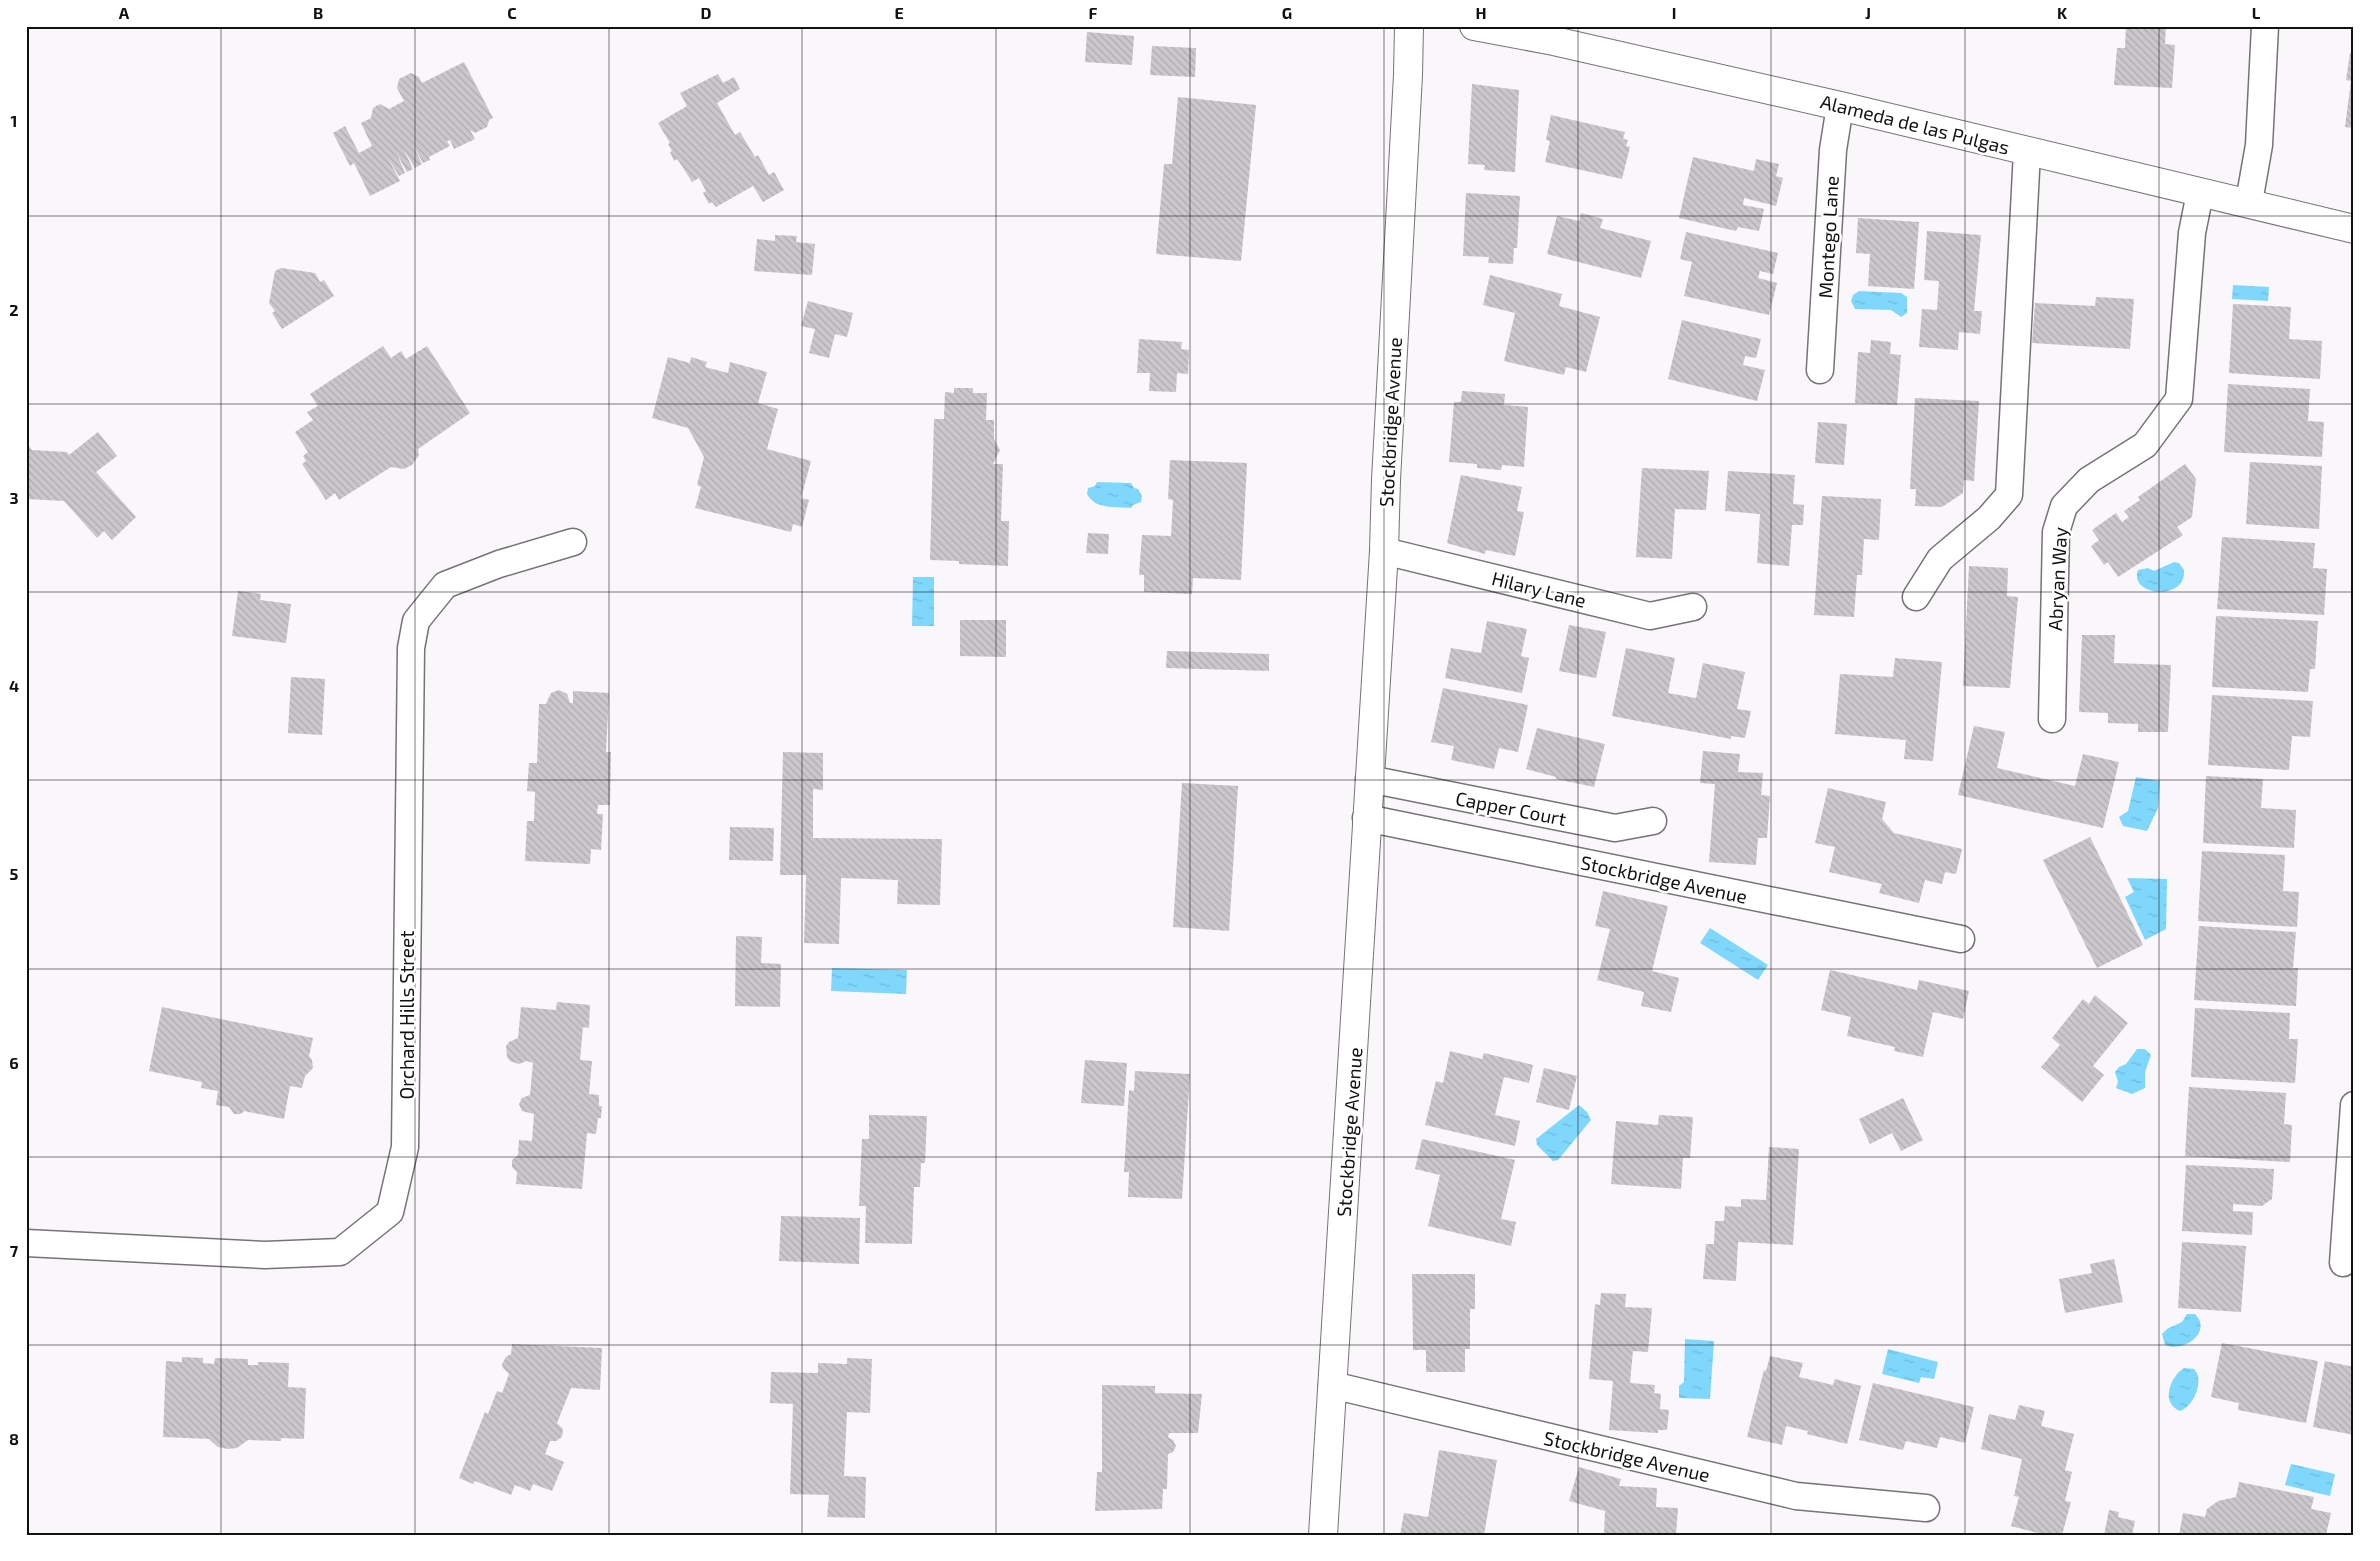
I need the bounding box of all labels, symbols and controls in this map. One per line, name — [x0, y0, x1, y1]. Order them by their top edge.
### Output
text: A — [119, 3, 130, 22]
text: B — [313, 3, 323, 22]
text: C — [507, 3, 517, 22]
text: D — [701, 3, 712, 22]
text: E — [894, 3, 904, 22]
text: F — [1089, 3, 1098, 22]
text: G — [1282, 3, 1292, 22]
text: H — [1475, 3, 1487, 22]
text: I — [1672, 3, 1676, 22]
text: J — [1865, 3, 1871, 22]
text: K — [2057, 3, 2068, 22]
text: L — [2252, 3, 2261, 22]
street label: Alameda de las Pulgas — [1818, 89, 2012, 159]
text: 1 — [11, 111, 17, 130]
street label: Montego Lane — [1813, 175, 1843, 299]
text: 2 — [9, 300, 19, 319]
street label: Stockbridge Avenue — [1374, 337, 1406, 507]
text: 3 — [9, 488, 19, 507]
street label: Abryan Way — [2043, 526, 2071, 632]
street label: Hilary Lane — [1489, 566, 1589, 612]
text: 4 — [9, 676, 19, 695]
street label: Capper Court — [1454, 786, 1568, 830]
street label: Stockbridge Avenue — [1579, 850, 1749, 908]
text: 5 — [10, 864, 19, 883]
street label: Orchard Hills Street — [395, 931, 418, 1099]
street label: Stockbridge Avenue — [1332, 1047, 1366, 1217]
text: 6 — [9, 1053, 19, 1072]
text: 7 — [10, 1241, 19, 1260]
street label: Stockbridge Avenue — [1542, 1426, 1712, 1486]
text: 8 — [9, 1429, 19, 1448]

